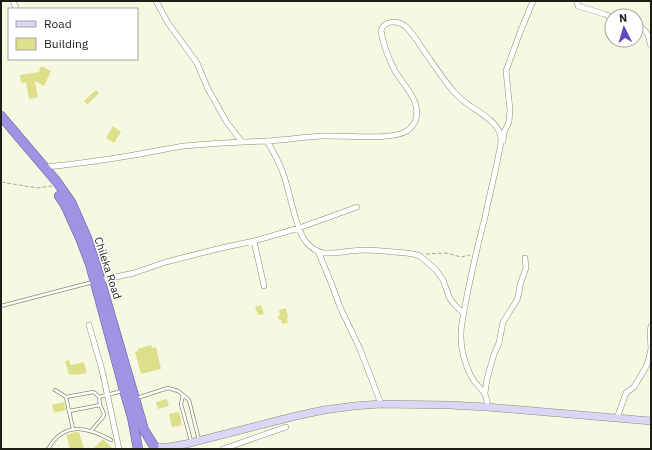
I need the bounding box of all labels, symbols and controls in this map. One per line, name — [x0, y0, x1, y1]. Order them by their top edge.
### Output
legend — [8, 8, 138, 60]
north arrow — [604, 8, 644, 48]
text: N — [619, 11, 628, 25]
text: Road — [44, 16, 72, 31]
text: Building — [44, 36, 89, 51]
street label: Chileka Road — [91, 235, 125, 301]

